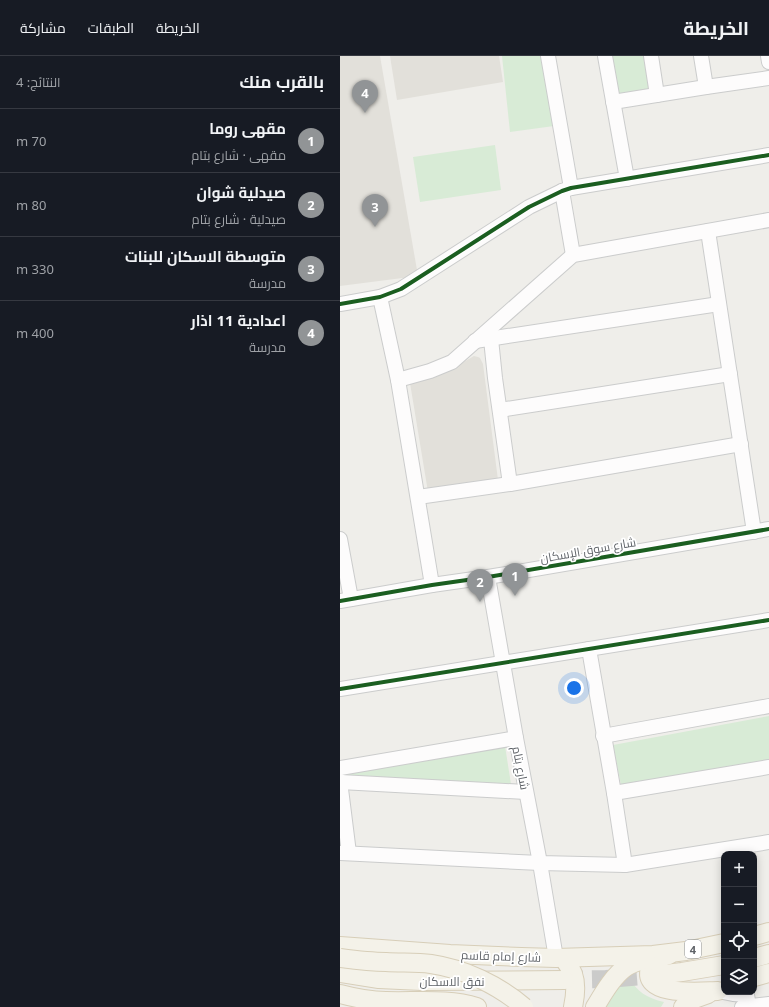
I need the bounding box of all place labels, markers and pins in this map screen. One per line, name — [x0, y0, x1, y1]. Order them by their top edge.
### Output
pin: 4 — [352, 80, 378, 113]
pin: 3 — [362, 194, 388, 227]
pin: 1 — [502, 563, 528, 596]
pin: 2 — [467, 569, 493, 602]

